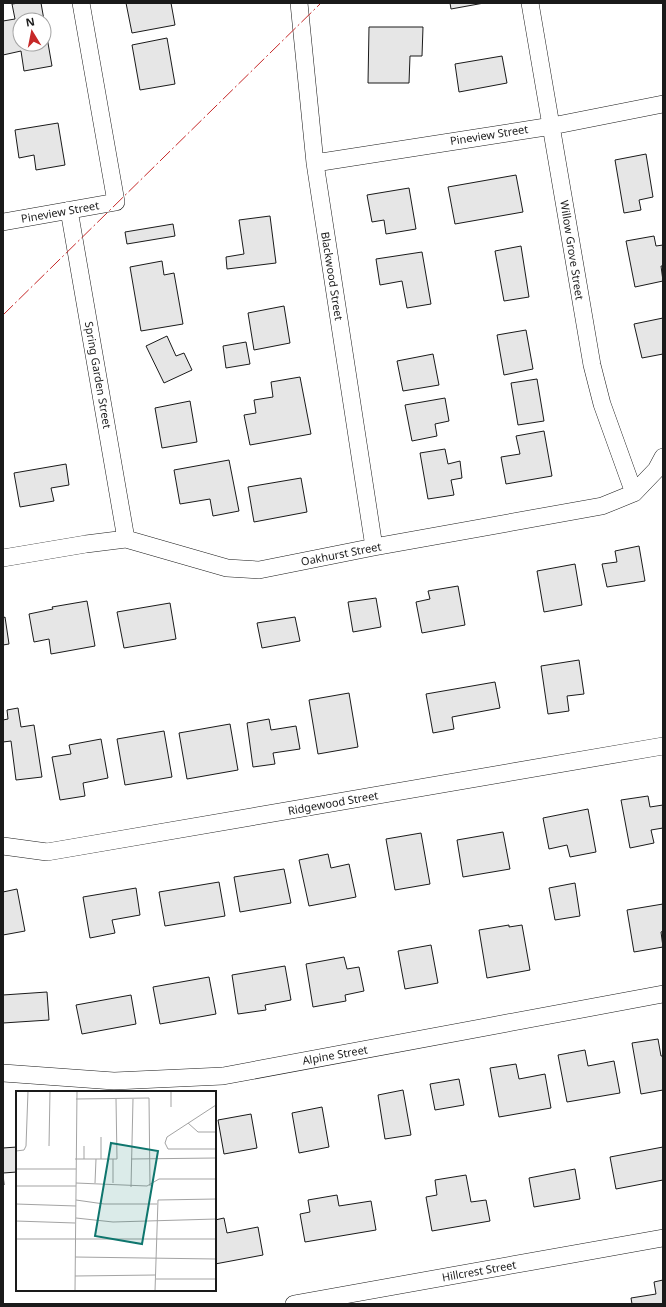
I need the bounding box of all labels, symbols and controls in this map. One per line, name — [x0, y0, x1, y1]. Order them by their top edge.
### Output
north arrow — [12, 12, 52, 52]
text: N — [24, 13, 36, 30]
street label: Pineview Street — [449, 121, 529, 148]
street label: Pineview Street — [20, 197, 100, 226]
street label: Willow Grove Street — [557, 199, 588, 301]
street label: Blackwood Street — [318, 230, 347, 321]
street label: Spring Garden Street — [82, 320, 115, 430]
street label: Oakhurst Street — [299, 538, 382, 569]
street label: Ridgewood Street — [287, 787, 379, 818]
street label: Alpine Street — [301, 1041, 369, 1068]
inset map — [16, 1091, 216, 1291]
street label: Hillcrest Street — [441, 1257, 517, 1284]

